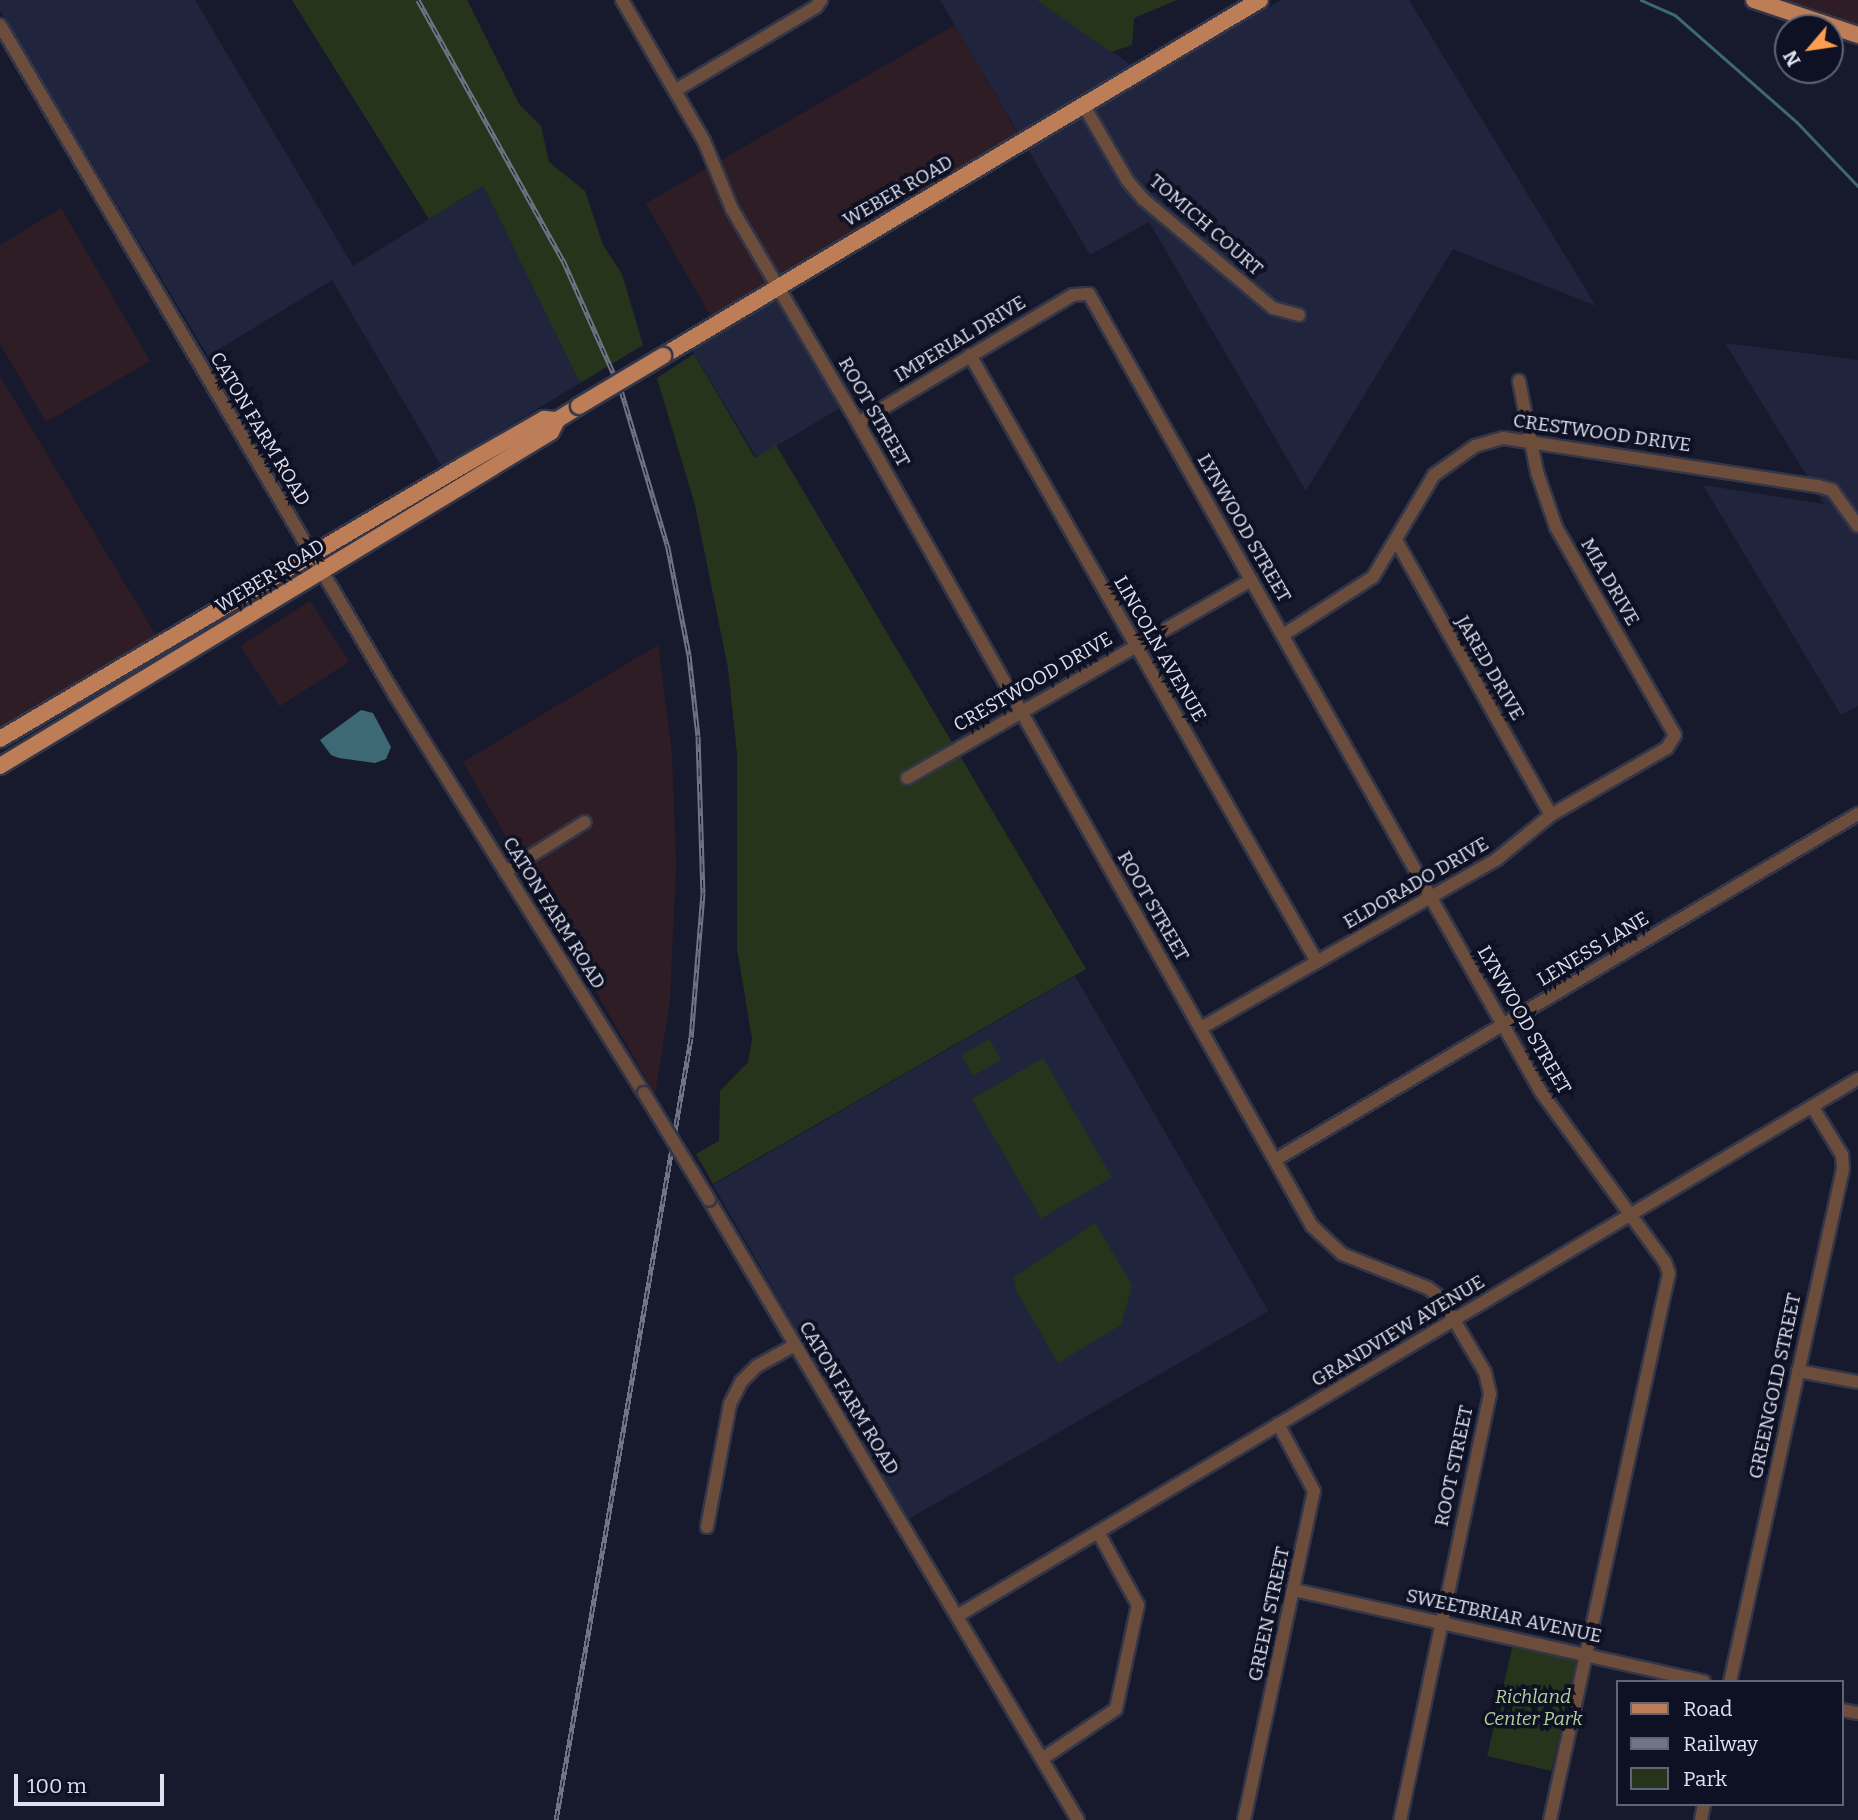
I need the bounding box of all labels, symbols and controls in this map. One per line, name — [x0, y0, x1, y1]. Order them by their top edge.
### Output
north arrow — [1774, 14, 1844, 84]
text: N — [1778, 46, 1806, 70]
street label: WEBER ROAD — [839, 150, 957, 232]
street label: TOMICH COURT — [1145, 170, 1267, 280]
street label: IMPERIAL DRIVE — [890, 291, 1030, 387]
street label: CATON FARM ROAD — [205, 348, 315, 510]
street label: ROOT STREET — [833, 353, 915, 471]
street label: CRESTWOOD DRIVE — [1512, 409, 1692, 457]
street label: LYNWOOD STREET — [1192, 450, 1296, 606]
street label: MIA DRIVE — [1576, 534, 1644, 630]
street label: WEBER ROAD — [211, 535, 329, 617]
street label: LINCOLN AVENUE — [1109, 572, 1211, 726]
street label: JARED DRIVE — [1451, 612, 1529, 724]
street label: CRESTWOOD DRIVE — [950, 627, 1116, 737]
street label: ELDORADO DRIVE — [1339, 832, 1493, 934]
street label: CATON FARM ROAD — [498, 833, 610, 993]
street label: ROOT STREET — [1112, 847, 1194, 965]
street label: LENESS LANE — [1533, 907, 1653, 991]
street label: LYNWOOD STREET — [1472, 942, 1576, 1098]
street label: GRANDVIEW AVENUE — [1307, 1270, 1489, 1392]
street label: GREENGOLD STREET — [1744, 1291, 1806, 1481]
street label: CATON FARM ROAD — [794, 1317, 904, 1479]
street label: ROOT STREET — [1430, 1404, 1478, 1528]
street label: GREEN STREET — [1244, 1545, 1294, 1683]
street label: SWEETBRIAR AVENUE — [1404, 1584, 1604, 1648]
legend — [1616, 1680, 1844, 1806]
park label: Richland Center Park — [1483, 1686, 1583, 1730]
text: Road — [1683, 1696, 1732, 1722]
text: Railway — [1683, 1731, 1758, 1757]
scale bar — [18, 1760, 168, 1804]
text: Park — [1683, 1766, 1727, 1792]
text: 100 m — [27, 1773, 87, 1799]

